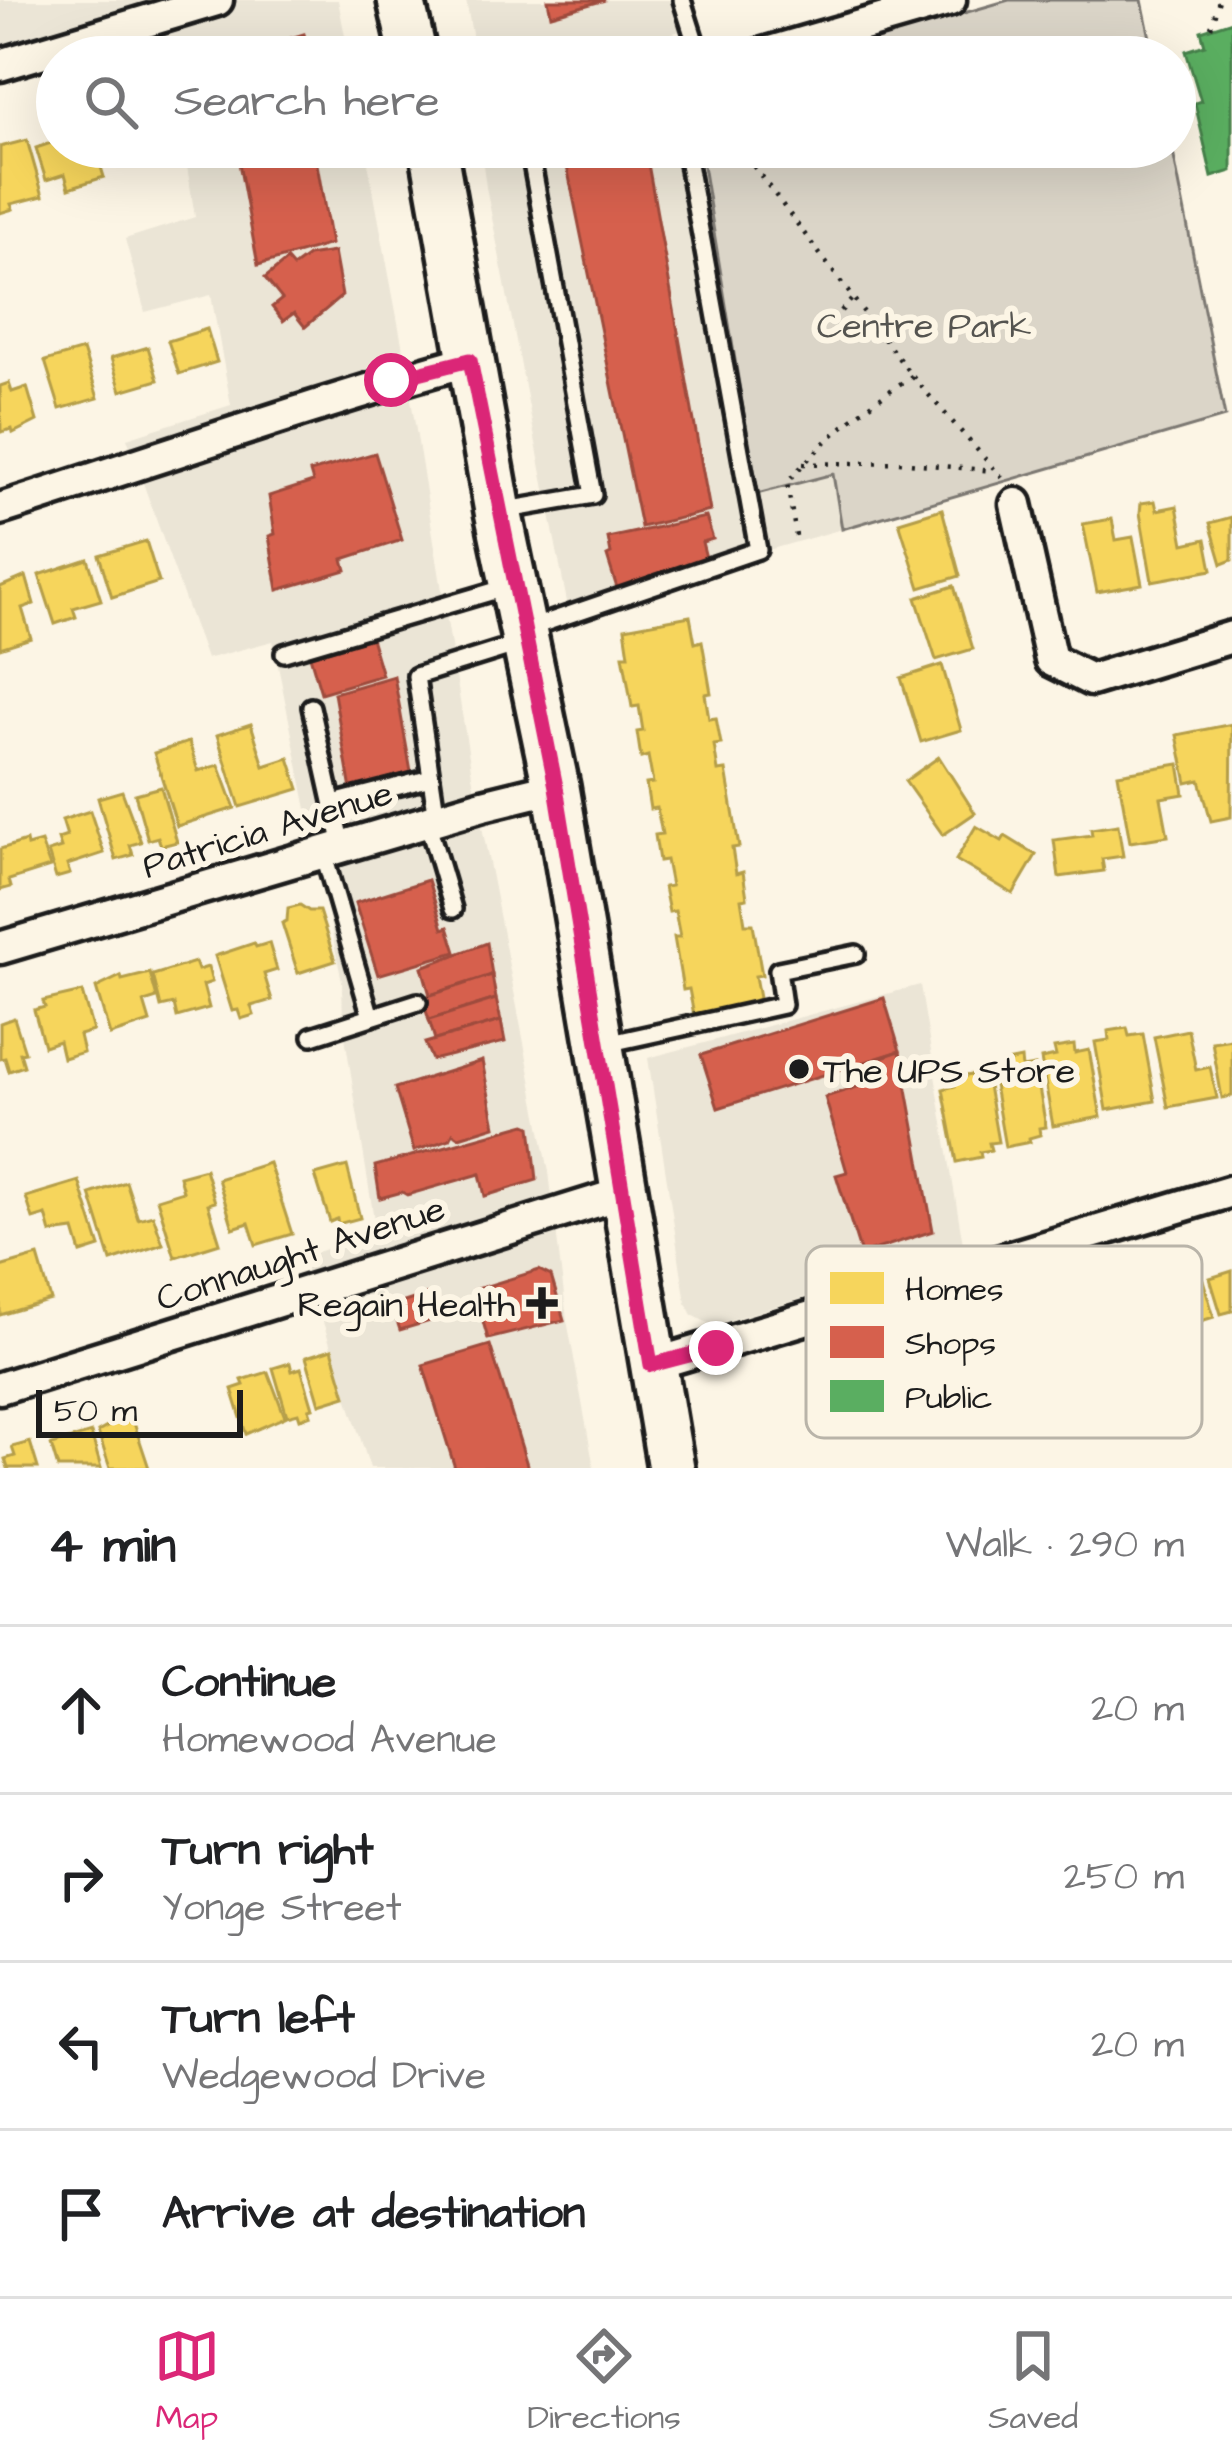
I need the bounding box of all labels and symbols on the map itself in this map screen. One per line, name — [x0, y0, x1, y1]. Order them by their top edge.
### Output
park label: Centre Park — [817, 301, 1031, 352]
route start — [364, 353, 418, 407]
street label: Patricia Avenue — [136, 768, 399, 893]
place label: The UPS Store — [823, 1046, 1075, 1097]
marker: The UPS Store — [786, 1056, 812, 1082]
street label: Connaught Avenue — [150, 1184, 452, 1326]
legend — [806, 1246, 1202, 1438]
text: Homes — [905, 1267, 1004, 1313]
place label: Regain Health — [297, 1280, 515, 1332]
marker: Regain Health — [526, 1287, 558, 1319]
route end — [689, 1321, 743, 1375]
text: Shops — [905, 1321, 996, 1367]
text: Public — [905, 1375, 993, 1421]
scale bar — [36, 1384, 243, 1437]

